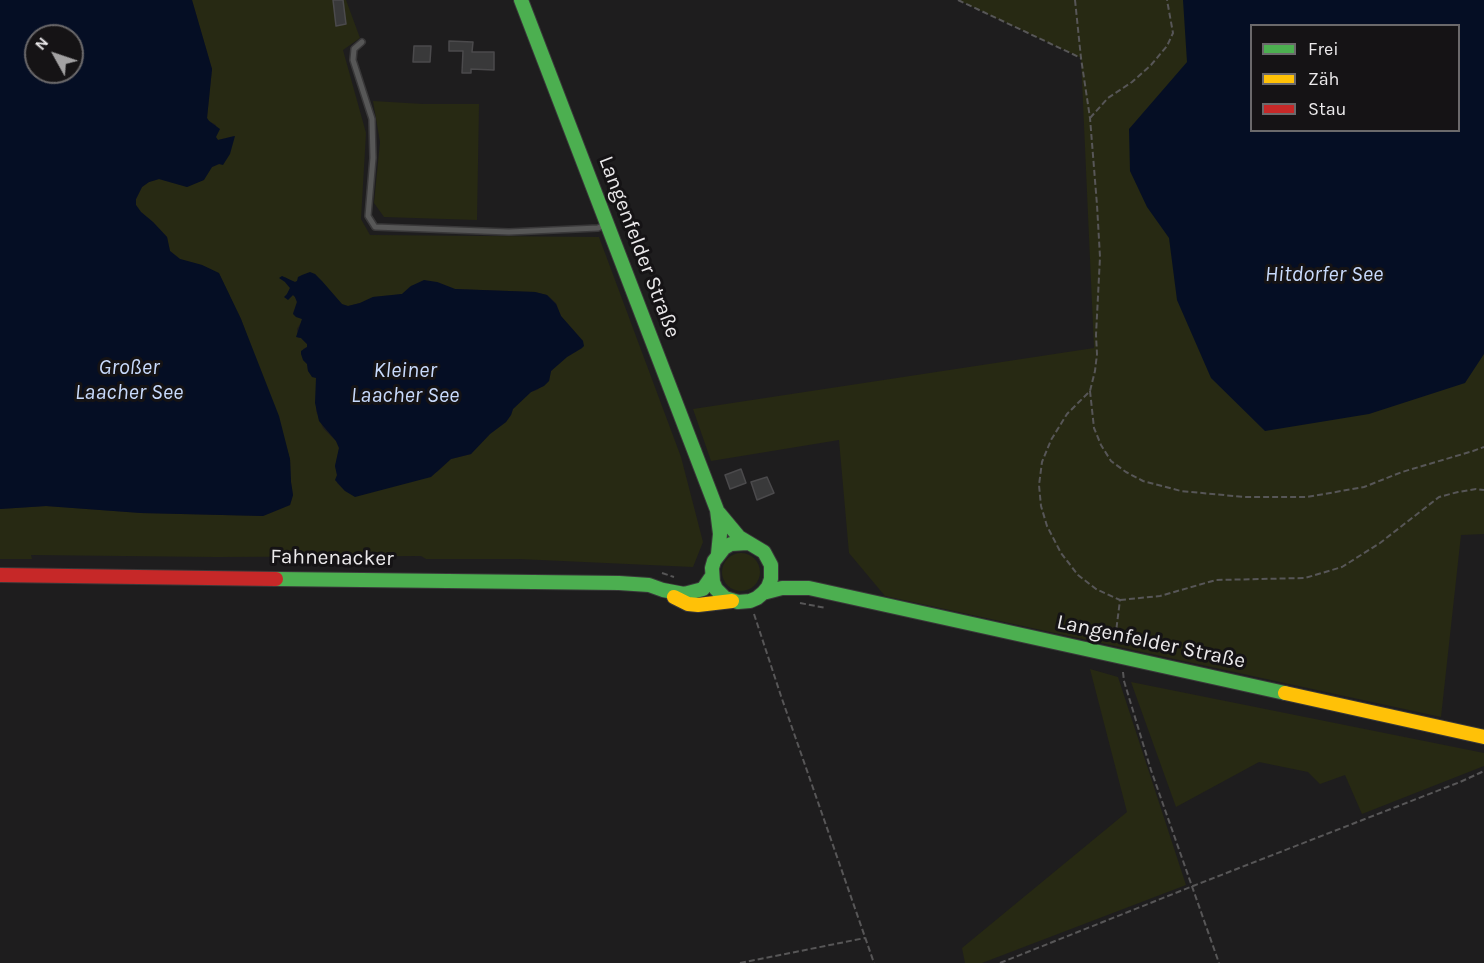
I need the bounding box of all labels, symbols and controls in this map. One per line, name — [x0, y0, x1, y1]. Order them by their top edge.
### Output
north arrow — [24, 24, 84, 84]
legend — [1250, 24, 1460, 132]
text: N — [30, 33, 52, 54]
text: Frei — [1308, 38, 1339, 60]
text: Zäh — [1308, 68, 1339, 90]
text: Stau — [1308, 98, 1346, 120]
street label: Langenfelder Straße — [593, 153, 685, 341]
water label: Hitdorfer See — [1265, 262, 1383, 288]
water label: Großer Laacher See — [75, 355, 183, 406]
water label: Kleiner Laacher See — [351, 358, 459, 410]
street label: Fahnenacker — [270, 544, 394, 572]
street label: Langenfelder Straße — [1054, 610, 1248, 674]

